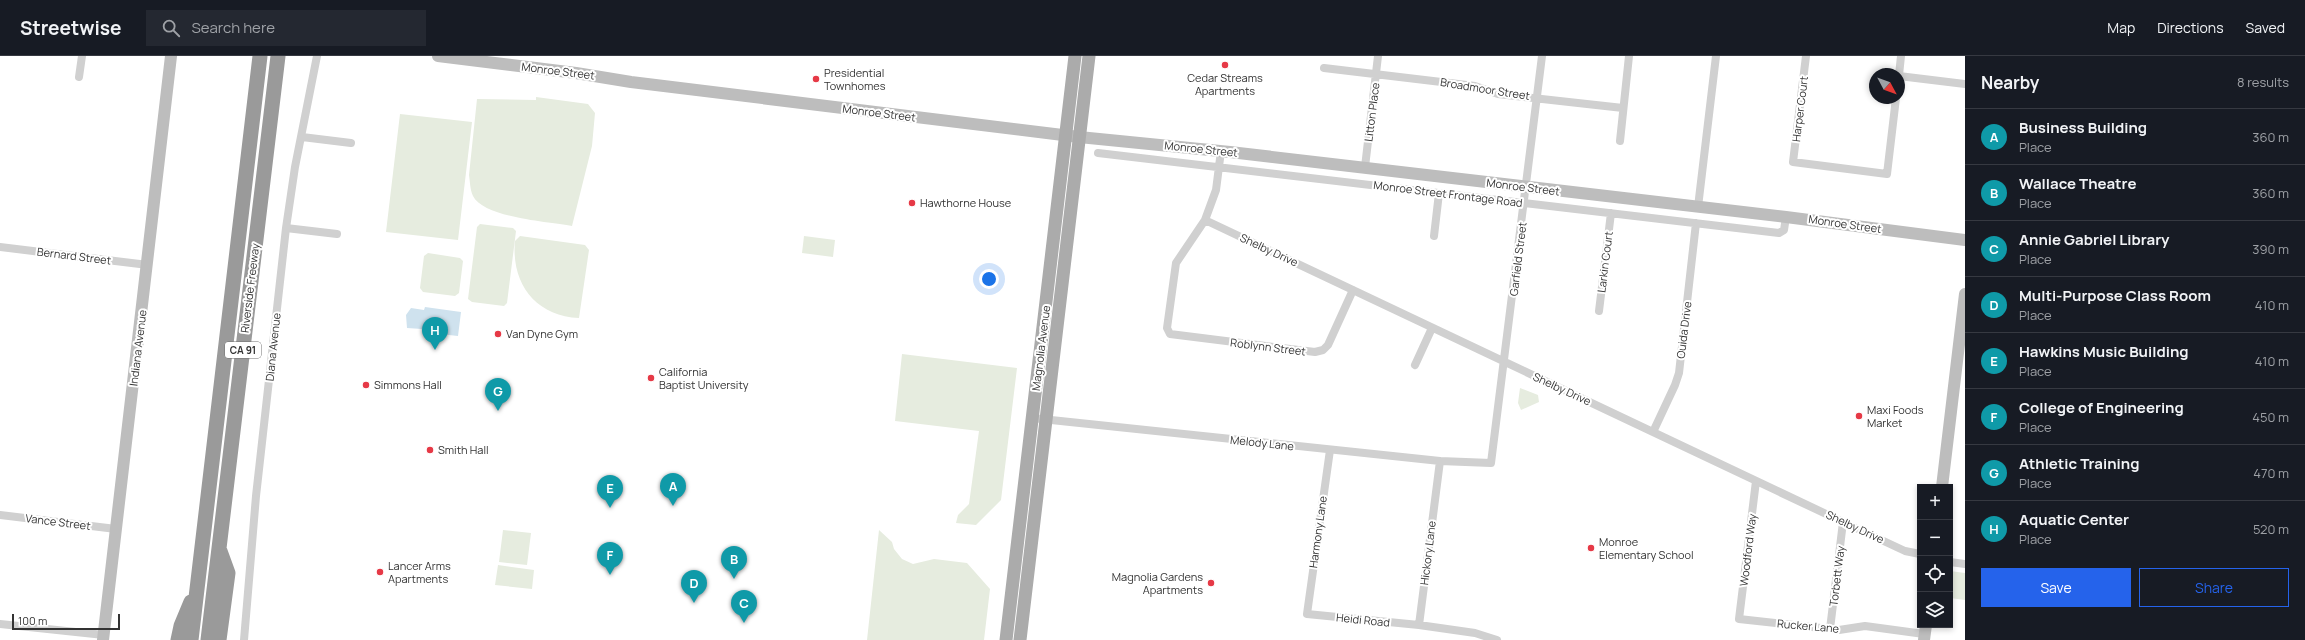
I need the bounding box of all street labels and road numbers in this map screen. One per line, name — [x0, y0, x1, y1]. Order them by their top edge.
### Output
street label: Monroe Street — [521, 59, 595, 82]
street label: Broadmoor Street — [1439, 74, 1531, 103]
street label: Harper Court — [1788, 75, 1811, 143]
street label: Litton Place — [1360, 81, 1383, 142]
street label: Monroe Street — [842, 101, 916, 124]
street label: Monroe Street — [1164, 137, 1238, 160]
street label: Monroe Street — [1486, 175, 1560, 198]
street label: Monroe Street Frontage Road — [1373, 177, 1523, 210]
street label: Monroe Street — [1808, 211, 1883, 236]
street label: Garfield Street — [1506, 221, 1529, 297]
street label: Shelby Drive — [1238, 230, 1301, 270]
street label: Larkin Court — [1593, 230, 1616, 293]
street label: Riverside Freeway — [237, 242, 262, 334]
street label: Bernard Street — [36, 244, 112, 267]
street label: Ouida Drive — [1673, 300, 1695, 359]
street label: Magnolia Avenue — [1028, 304, 1053, 392]
street label: Indiana Avenue — [125, 308, 150, 387]
street label: Diana Avenue — [261, 312, 284, 382]
street label: Roblynn Street — [1229, 334, 1307, 359]
road number: CA 91 — [225, 342, 261, 358]
street label: Shelby Drive — [1531, 369, 1594, 409]
street label: Melody Lane — [1229, 432, 1295, 453]
street label: Harmony Lane — [1305, 494, 1330, 569]
street label: Shelby Drive — [1824, 507, 1887, 547]
street label: Vance Street — [25, 510, 92, 533]
street label: Woodford Way — [1736, 512, 1759, 587]
street label: Hickory Lane — [1416, 519, 1439, 586]
street label: Torbett Way — [1825, 545, 1848, 607]
street label: Heidi Road — [1335, 609, 1391, 630]
street label: Rucker Lane — [1776, 615, 1840, 636]

